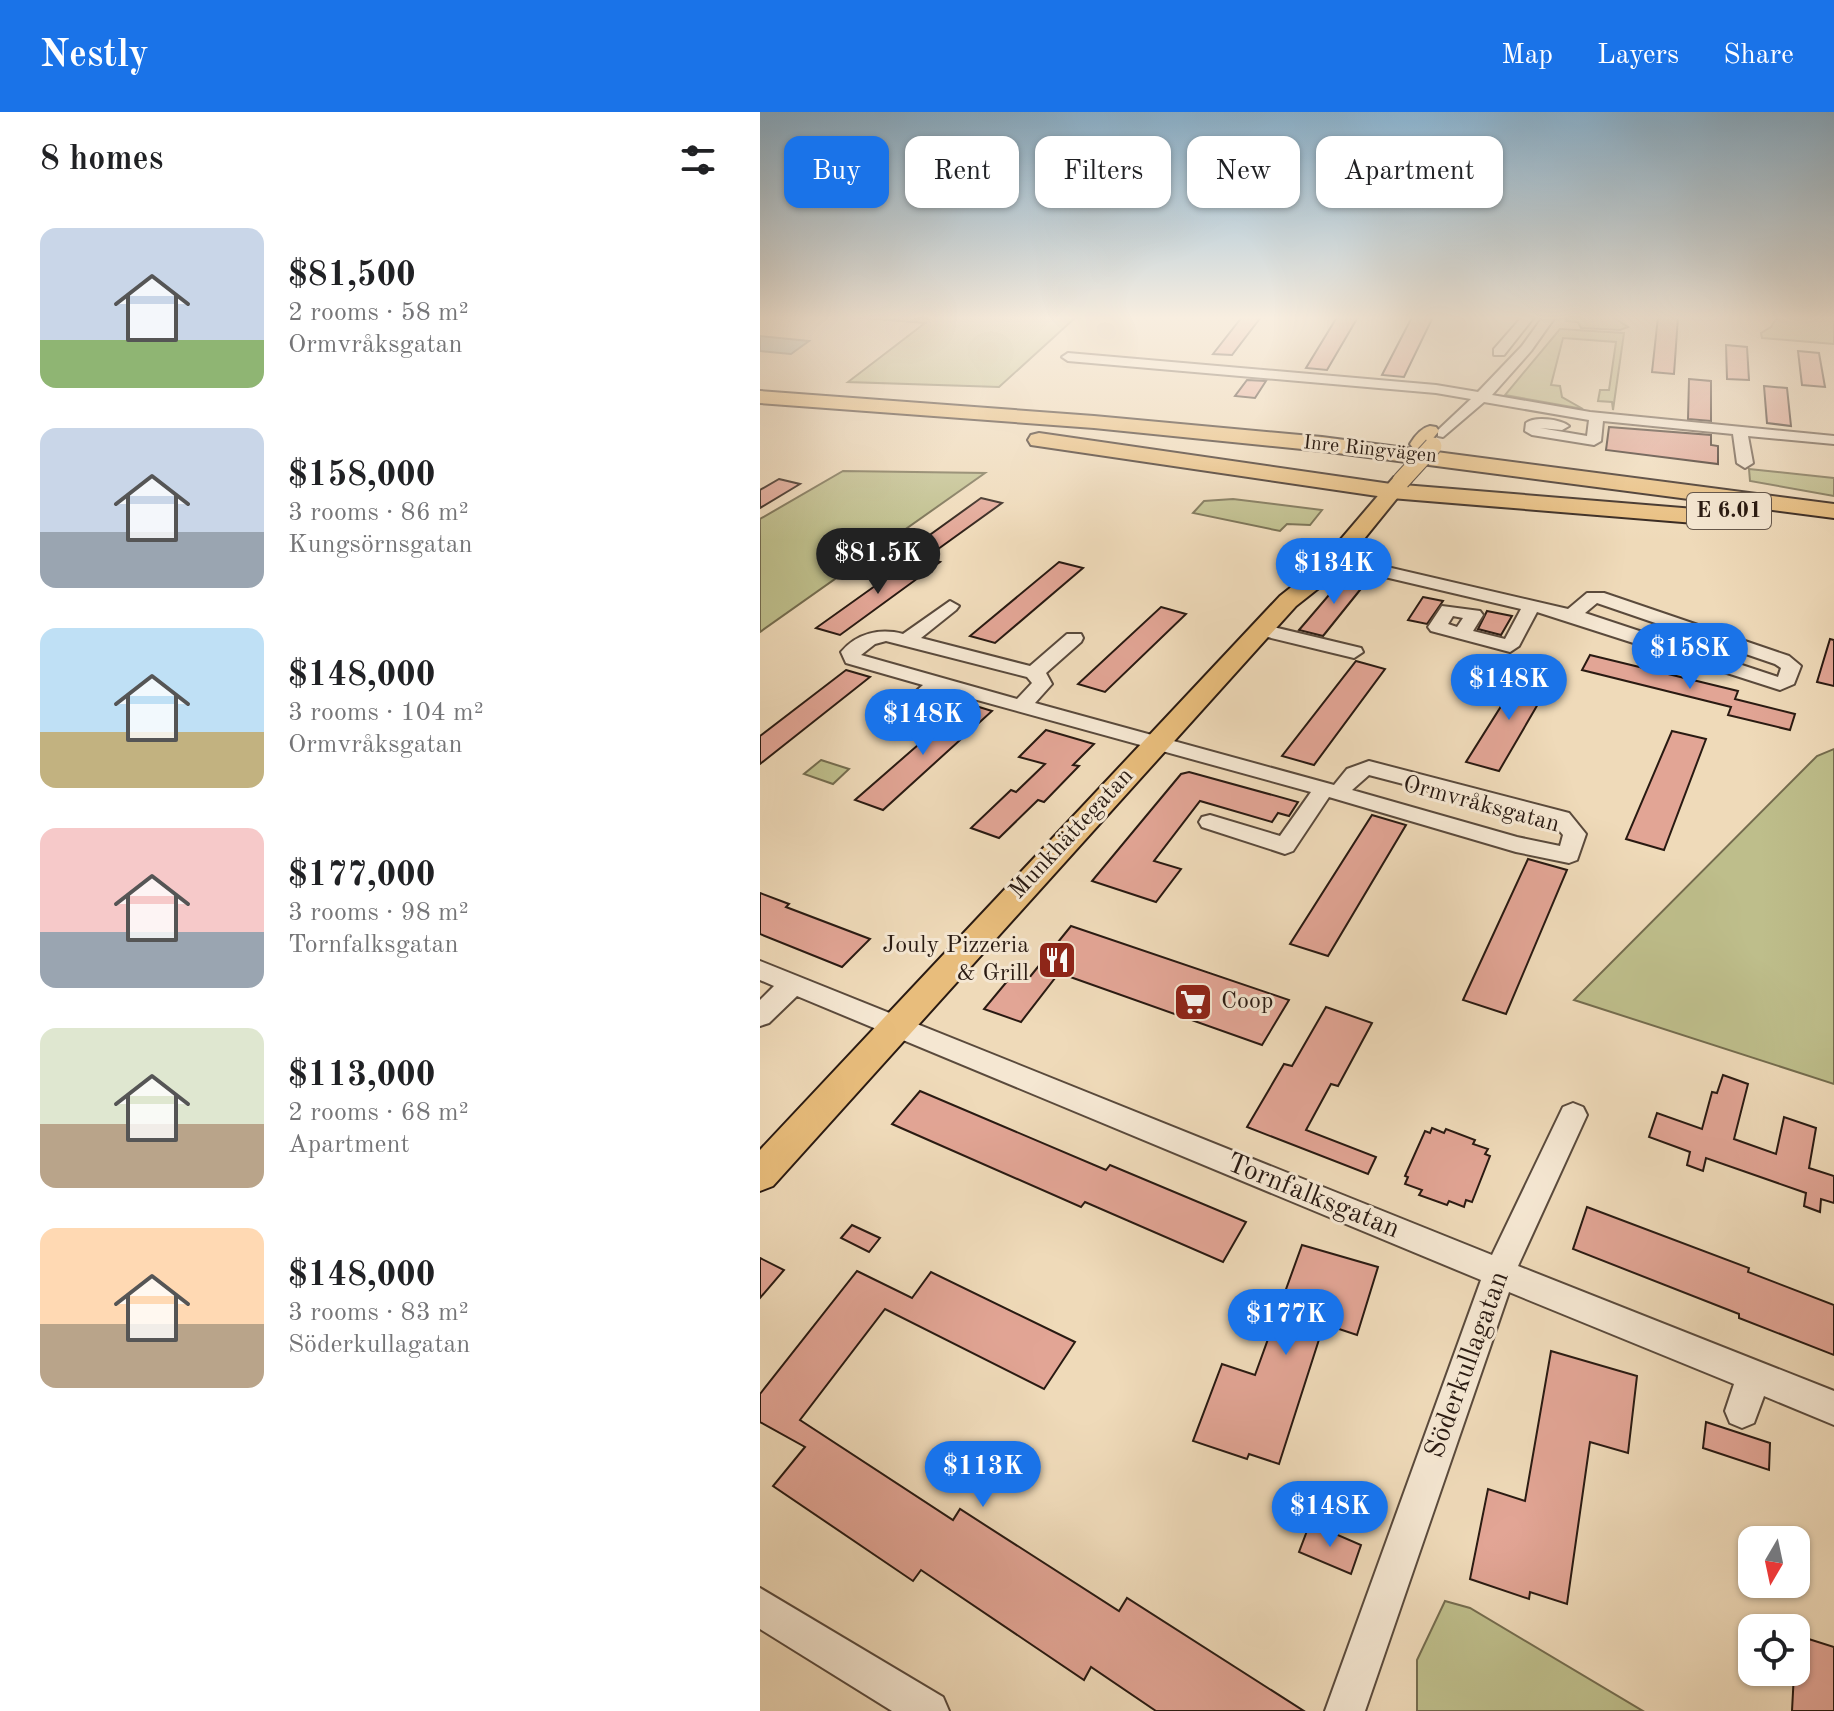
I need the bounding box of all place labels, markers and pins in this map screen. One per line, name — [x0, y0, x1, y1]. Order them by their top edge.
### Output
pin: $81.5K — [813, 528, 943, 596]
pin: $134K — [1278, 538, 1390, 606]
pin: $158K — [1634, 623, 1746, 691]
pin: $148K — [1453, 654, 1565, 722]
pin: $148K — [867, 689, 979, 757]
place label: Jouly Pizzeria & Grill — [882, 934, 1029, 986]
restaurant icon: Jouly Pizzeria & Grill — [1036, 939, 1078, 981]
supermarket icon: Coop — [1172, 981, 1214, 1023]
place label: Coop — [1221, 990, 1273, 1014]
pin: $177K — [1230, 1289, 1342, 1357]
pin: $113K — [927, 1441, 1039, 1509]
pin: $148K — [1274, 1481, 1386, 1549]

